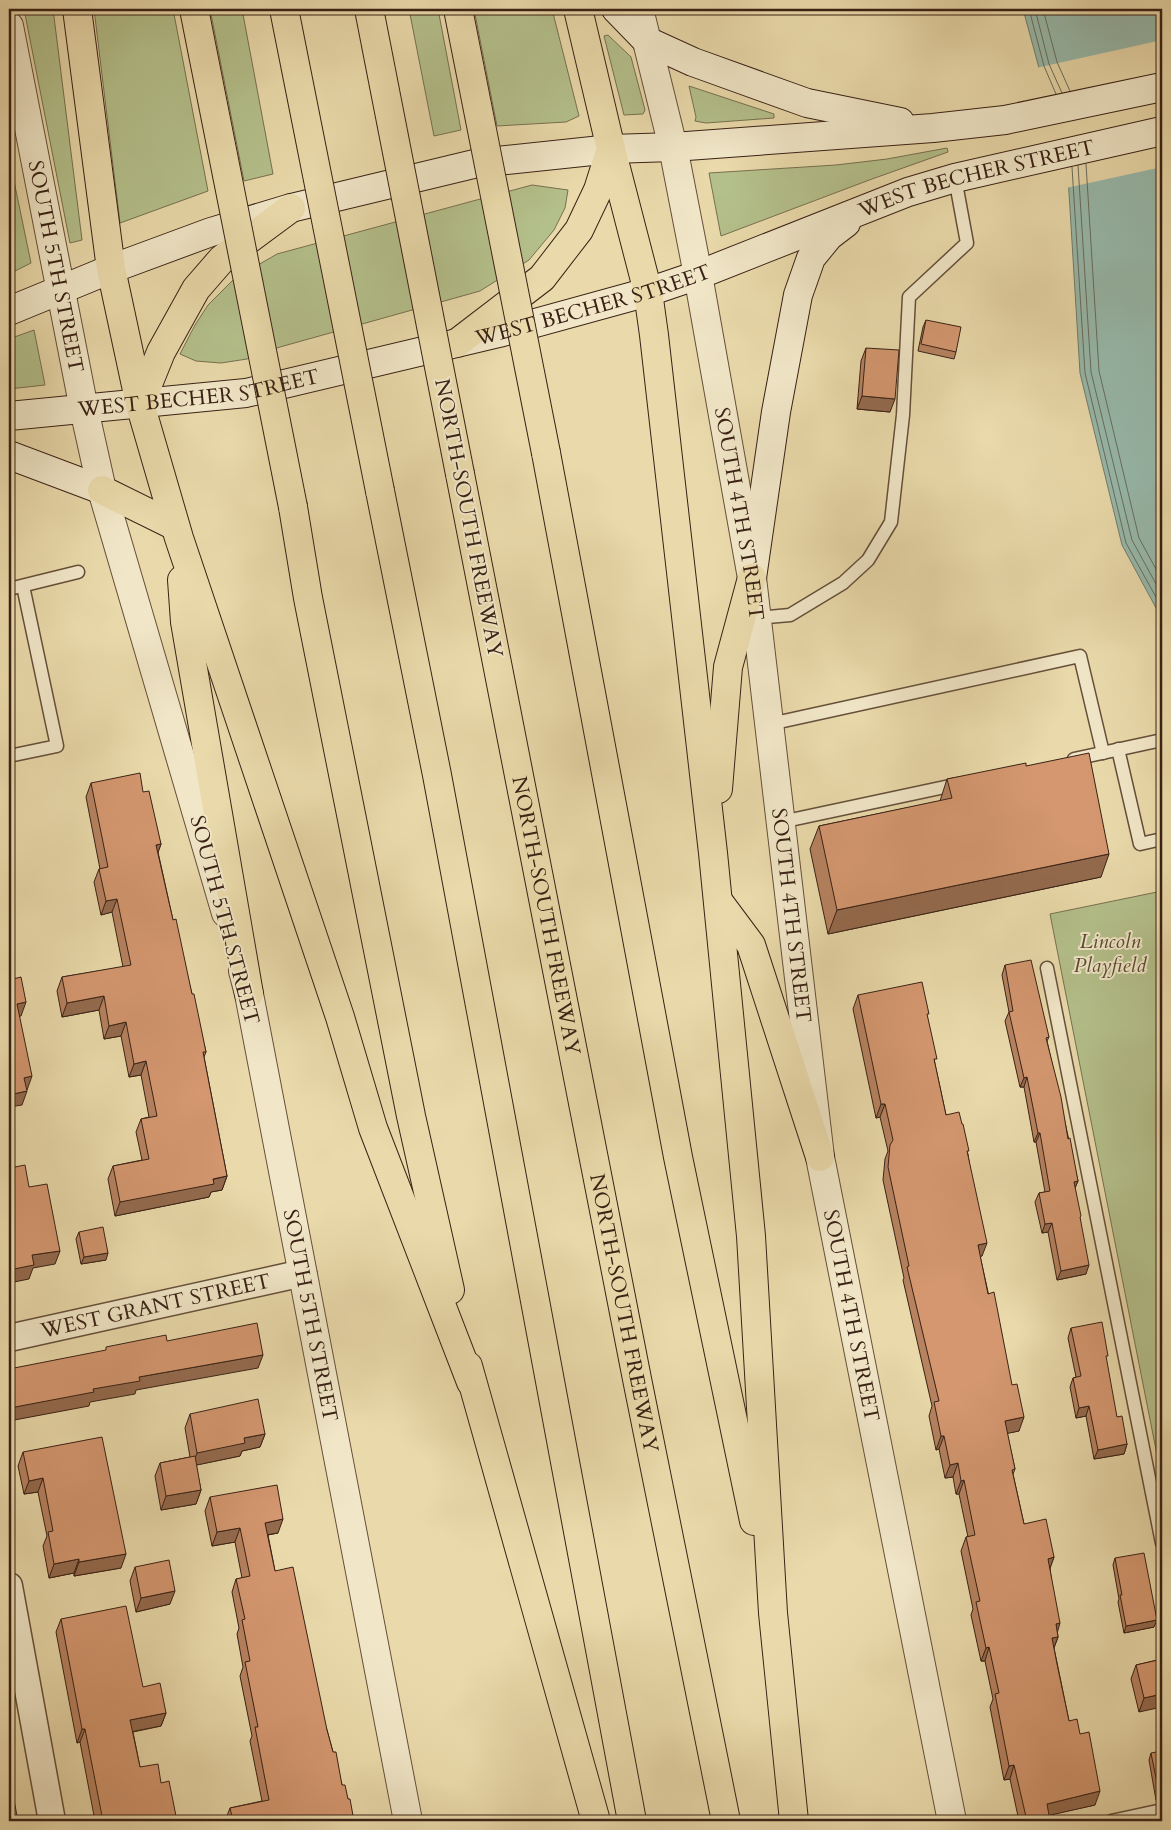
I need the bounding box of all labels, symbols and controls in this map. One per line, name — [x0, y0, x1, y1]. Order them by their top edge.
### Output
street label: WEST BECHER STREET — [853, 133, 1097, 225]
street label: SOUTH 5TH STREET — [21, 158, 91, 375]
street label: WEST BECHER STREET — [471, 257, 715, 353]
street label: WEST BECHER STREET — [76, 362, 322, 424]
street label: NORTH-SOUTH FREEWAY — [427, 376, 510, 660]
street label: SOUTH 4TH STREET — [707, 405, 771, 622]
street label: NORTH-SOUTH FREEWAY — [504, 774, 587, 1058]
street label: SOUTH 4TH STREET — [764, 807, 818, 1024]
street label: SOUTH 5TH STREET — [183, 812, 266, 1028]
park label: Lincoln Playfield — [1074, 927, 1147, 980]
street label: NORTH-SOUTH FREEWAY — [582, 1171, 666, 1456]
street label: SOUTH 5TH STREET — [276, 1207, 345, 1424]
street label: SOUTH 4TH STREET — [816, 1207, 886, 1424]
street label: WEST GRANT STREET — [37, 1267, 273, 1346]

